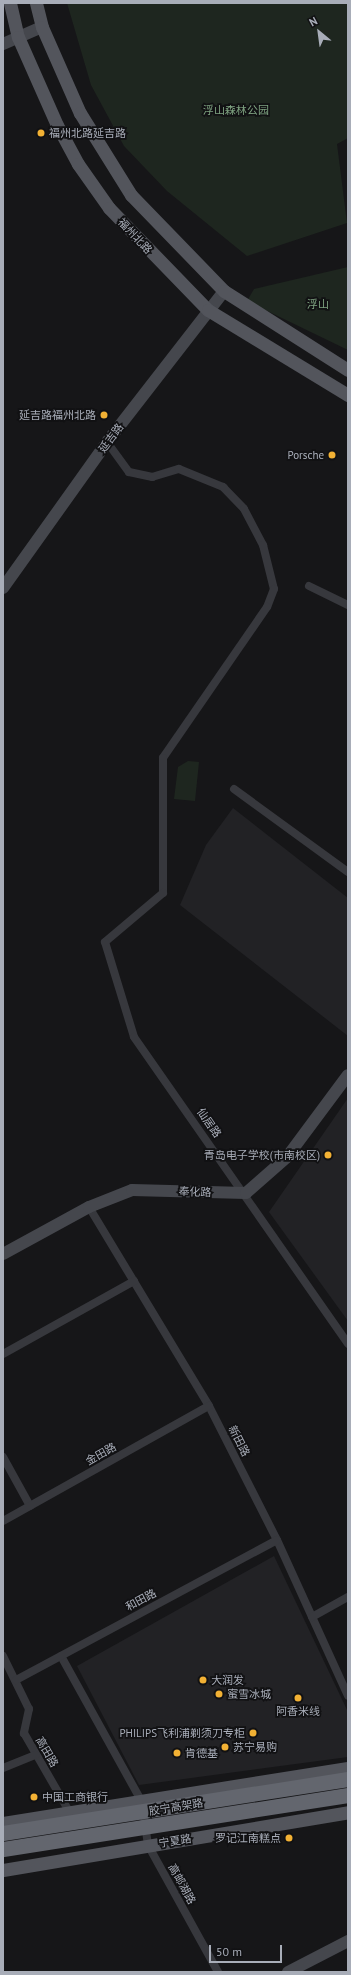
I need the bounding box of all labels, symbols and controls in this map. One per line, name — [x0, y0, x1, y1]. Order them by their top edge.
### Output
north arrow — [299, 12, 339, 52]
text: N — [307, 14, 320, 29]
park label: 浮山森林公园 — [203, 103, 269, 117]
place label: 福州北路延吉路 — [49, 126, 126, 140]
marker: 福州北路延吉路 — [36, 128, 46, 138]
street label: 福州北路 — [115, 215, 155, 257]
park label: 浮山 — [307, 297, 329, 311]
place label: 延吉路福州北路 — [19, 408, 96, 422]
marker: 延吉路福州北路 — [99, 410, 109, 420]
street label: 延吉路 — [96, 421, 126, 455]
place label: Porsche — [287, 448, 324, 462]
marker: Porsche — [327, 450, 337, 460]
street label: 仙居路 — [194, 1106, 224, 1140]
place label: 青岛电子学校(市南校区) — [204, 1148, 320, 1162]
marker: 青岛电子学校(市南校区) — [323, 1150, 333, 1160]
street label: 奉化路 — [178, 1185, 212, 1199]
street label: 新田路 — [226, 1423, 252, 1459]
street label: 金田路 — [83, 1440, 119, 1468]
street label: 和田路 — [123, 1586, 159, 1614]
place label: 大润发 — [211, 1673, 244, 1687]
marker: 大润发 — [198, 1675, 208, 1685]
place label: 蜜雪冰城 — [227, 1687, 271, 1701]
marker: 蜜雪冰城 — [214, 1689, 224, 1699]
marker: 阿香米线 — [293, 1693, 303, 1703]
place label: 阿香米线 — [276, 1704, 320, 1718]
place label: PHILIPS飞利浦剃须刀专柜 — [119, 1726, 245, 1740]
marker: PHILIPS飞利浦剃须刀专柜 — [248, 1728, 258, 1738]
street label: 高田路 — [33, 1734, 61, 1770]
place label: 苏宁易购 — [233, 1740, 277, 1754]
marker: 苏宁易购 — [220, 1742, 230, 1752]
place label: 肯德基 — [185, 1746, 218, 1760]
marker: 肯德基 — [172, 1748, 182, 1758]
place label: 中国工商银行 — [42, 1790, 108, 1804]
marker: 中国工商银行 — [29, 1792, 39, 1802]
street label: 胶宁高架路 — [148, 1796, 204, 1818]
place label: 罗记江南糕点 — [215, 1831, 281, 1845]
street label: 宁夏路 — [158, 1832, 192, 1850]
marker: 罗记江南糕点 — [284, 1833, 294, 1843]
street label: 高邮湖路 — [166, 1862, 198, 1906]
scale bar — [211, 1937, 284, 1963]
text: 50 m — [216, 1944, 242, 1959]

